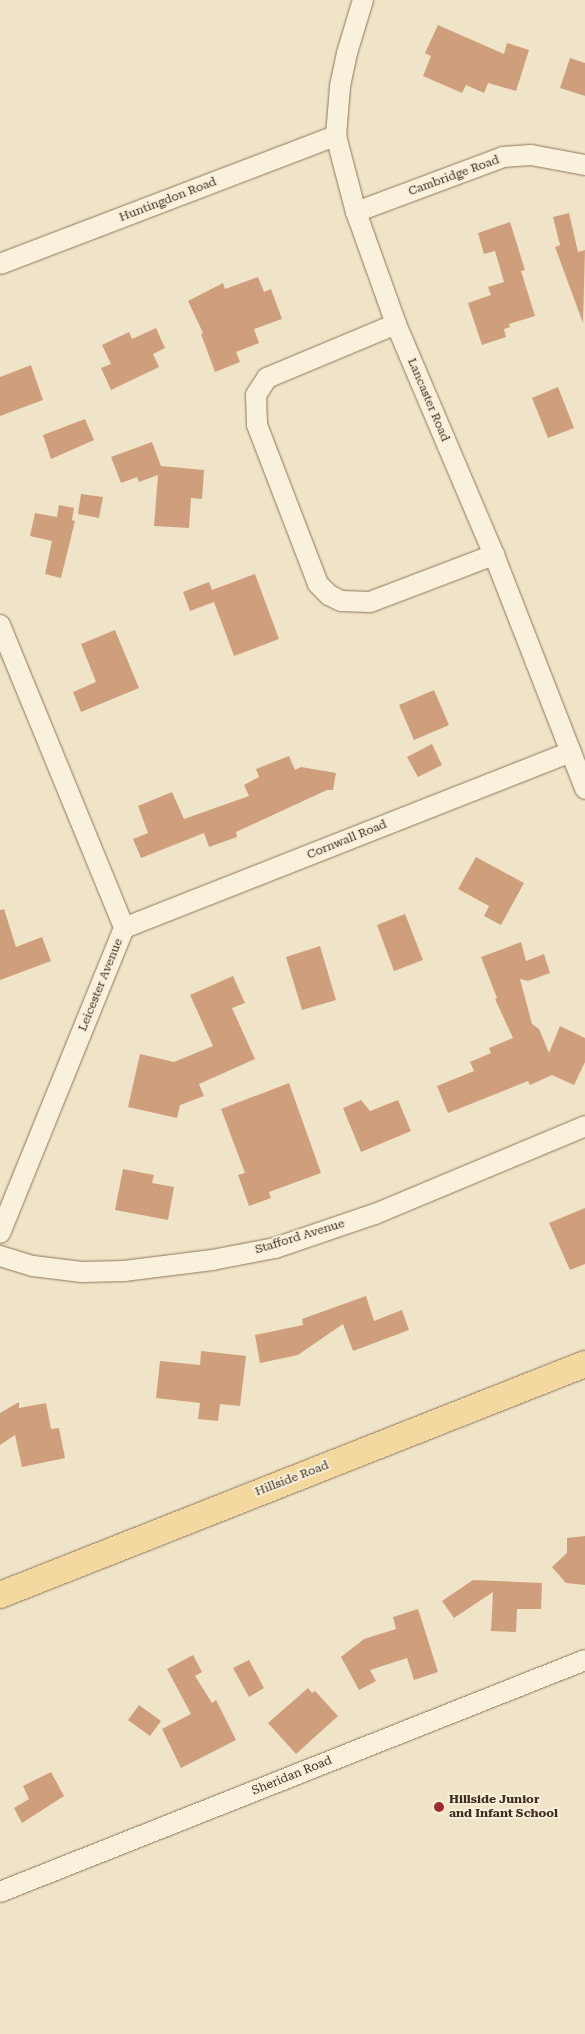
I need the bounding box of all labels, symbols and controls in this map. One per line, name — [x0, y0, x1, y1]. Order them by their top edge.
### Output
street label: Cambridge Road — [407, 153, 501, 199]
street label: Huntingdon Road — [117, 175, 219, 225]
street label: Lancaster Road — [404, 356, 452, 444]
street label: Cornwall Road — [305, 817, 389, 863]
street label: Leicester Avenue — [76, 936, 126, 1034]
street label: Stafford Avenue — [253, 1217, 347, 1257]
street label: Hillside Road — [253, 1458, 331, 1500]
street label: Sheridan Road — [250, 1753, 334, 1799]
place label: Hillside Junior and Infant School — [449, 1793, 558, 1821]
marker: Hillside Junior and Infant School — [433, 1801, 445, 1813]

